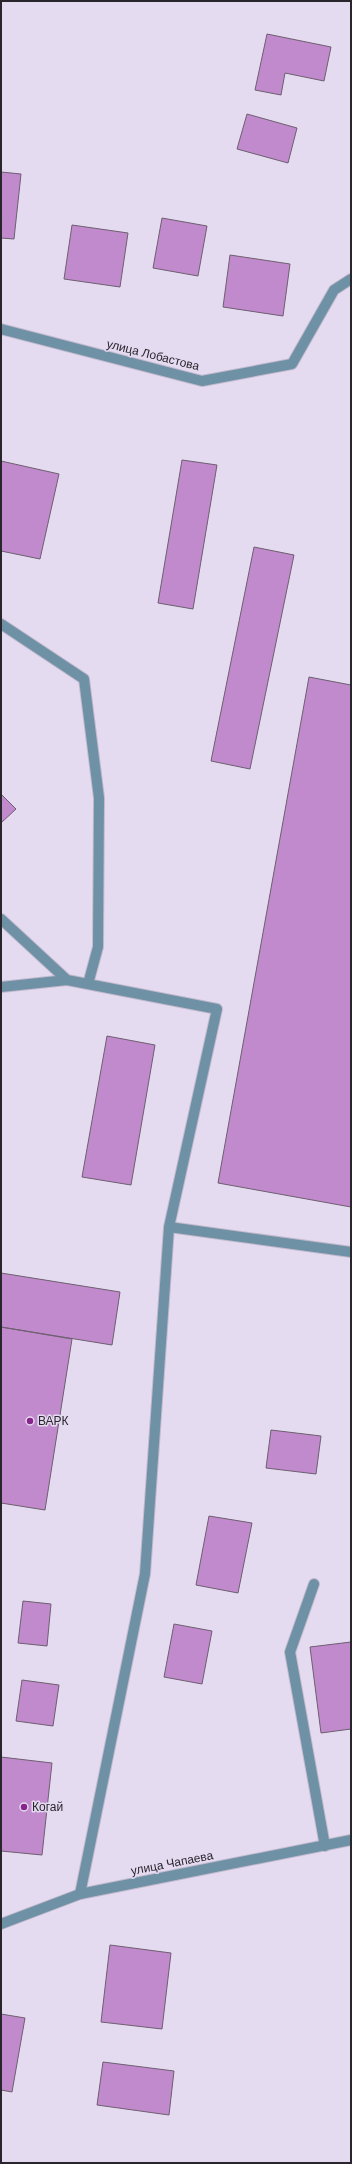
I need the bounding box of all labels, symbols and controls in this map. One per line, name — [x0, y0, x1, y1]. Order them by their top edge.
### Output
street label: улица Лобастова — [105, 336, 201, 374]
place label: ВАРК — [38, 1413, 69, 1429]
marker: ВАРК — [25, 1416, 35, 1426]
place label: Когай — [32, 1799, 63, 1815]
marker: Когай — [19, 1802, 29, 1812]
street label: улица Чапаева — [129, 1847, 215, 1879]

